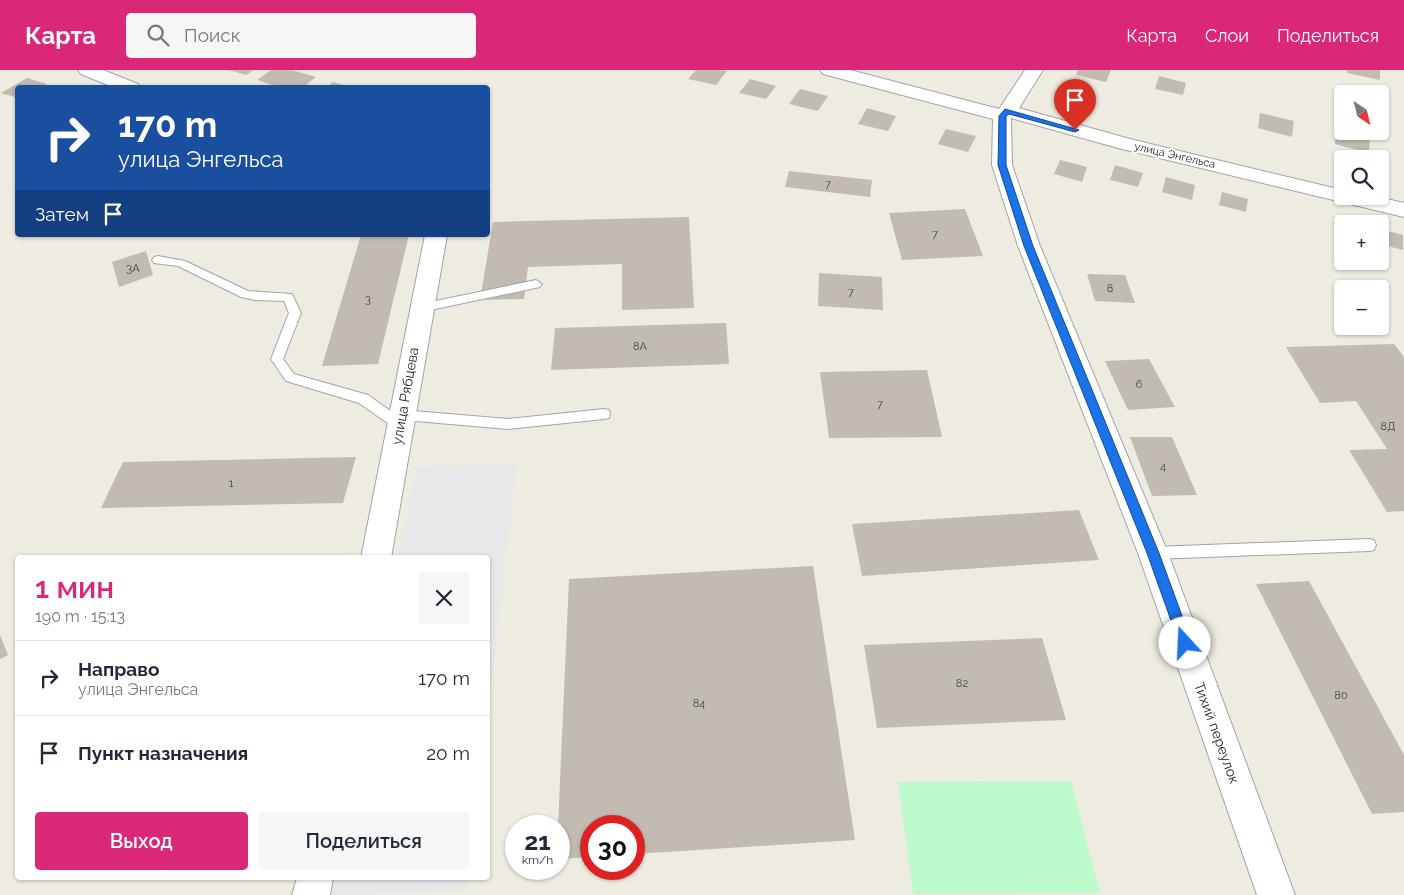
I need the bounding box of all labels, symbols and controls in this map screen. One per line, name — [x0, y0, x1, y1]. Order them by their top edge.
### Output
search box — [126, 13, 476, 58]
text: Карта — [25, 21, 96, 50]
icon: search — [144, 21, 172, 49]
text: Поиск — [184, 24, 241, 46]
text: Карта — [1126, 25, 1177, 46]
text: Слои — [1205, 25, 1249, 46]
text: Поделиться — [1277, 25, 1379, 46]
pin — [1054, 79, 1096, 130]
north arrow — [1334, 85, 1389, 140]
map controls — [1334, 85, 1389, 335]
icon: arrive — [1061, 86, 1089, 114]
text: 170 m — [118, 104, 217, 145]
icon: right — [35, 105, 100, 170]
street label: улица Энгельса — [1133, 140, 1217, 171]
text: улица Энгельса — [118, 146, 283, 172]
button: search — [1334, 150, 1389, 205]
house number: 7 — [825, 178, 831, 191]
icon: arrive — [99, 200, 127, 228]
text: Затем — [35, 203, 89, 225]
button: + — [1334, 215, 1389, 270]
house number: 7 — [932, 228, 938, 241]
house number: 3А — [126, 262, 140, 275]
button: − — [1334, 280, 1389, 335]
house number: 8 — [1107, 282, 1113, 295]
house number: 7 — [848, 286, 854, 299]
house number: 3 — [365, 293, 371, 306]
house number: 8А — [633, 340, 647, 353]
street label: улица Рябцева — [389, 346, 421, 446]
house number: 6 — [1136, 378, 1143, 391]
house number: 7 — [877, 398, 883, 411]
house number: 8Д — [1381, 420, 1395, 433]
house number: 4 — [1160, 460, 1166, 473]
house number: 1 — [229, 477, 234, 490]
text: 1 мин — [35, 570, 114, 605]
button: close — [418, 572, 470, 624]
text: 190 m · 15:13 — [35, 607, 125, 626]
position arrow — [1158, 616, 1210, 668]
text: Направо — [78, 658, 159, 680]
icon: right — [35, 664, 63, 692]
text: 170 m — [418, 667, 470, 689]
house number: 82 — [956, 677, 968, 690]
text: улица Энгельса — [78, 680, 198, 699]
street label: Тихий переулок — [1191, 680, 1243, 786]
house number: 80 — [1334, 689, 1348, 702]
house number: 84 — [693, 697, 705, 710]
icon: arrive — [35, 739, 63, 767]
text: Пункт назначения — [78, 742, 248, 764]
text: 20 m — [426, 742, 470, 764]
button: Выход — [35, 812, 248, 870]
button: Поделиться — [258, 812, 470, 870]
speed limit sign: 30 — [580, 815, 645, 880]
text: 21 — [524, 826, 551, 856]
text: km/h — [522, 853, 553, 867]

